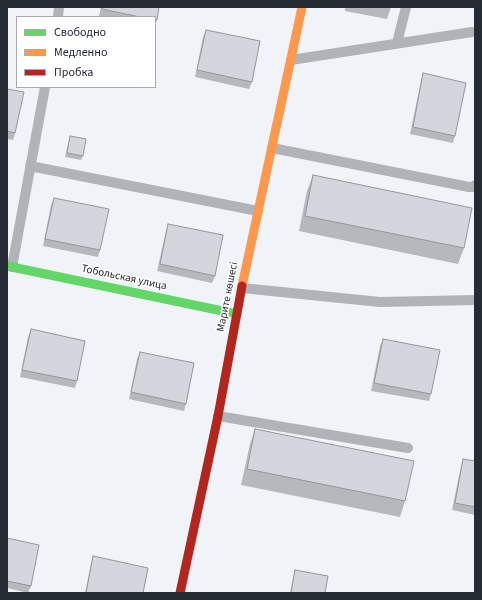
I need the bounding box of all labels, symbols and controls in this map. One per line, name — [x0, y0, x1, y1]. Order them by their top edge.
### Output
legend — [16, 16, 156, 88]
text: Свободно — [54, 24, 106, 41]
text: Медленно — [54, 44, 108, 61]
text: Пробка — [54, 64, 93, 81]
street label: Марите көшесі — [215, 261, 241, 333]
street label: Тобольская улица — [80, 263, 168, 293]

